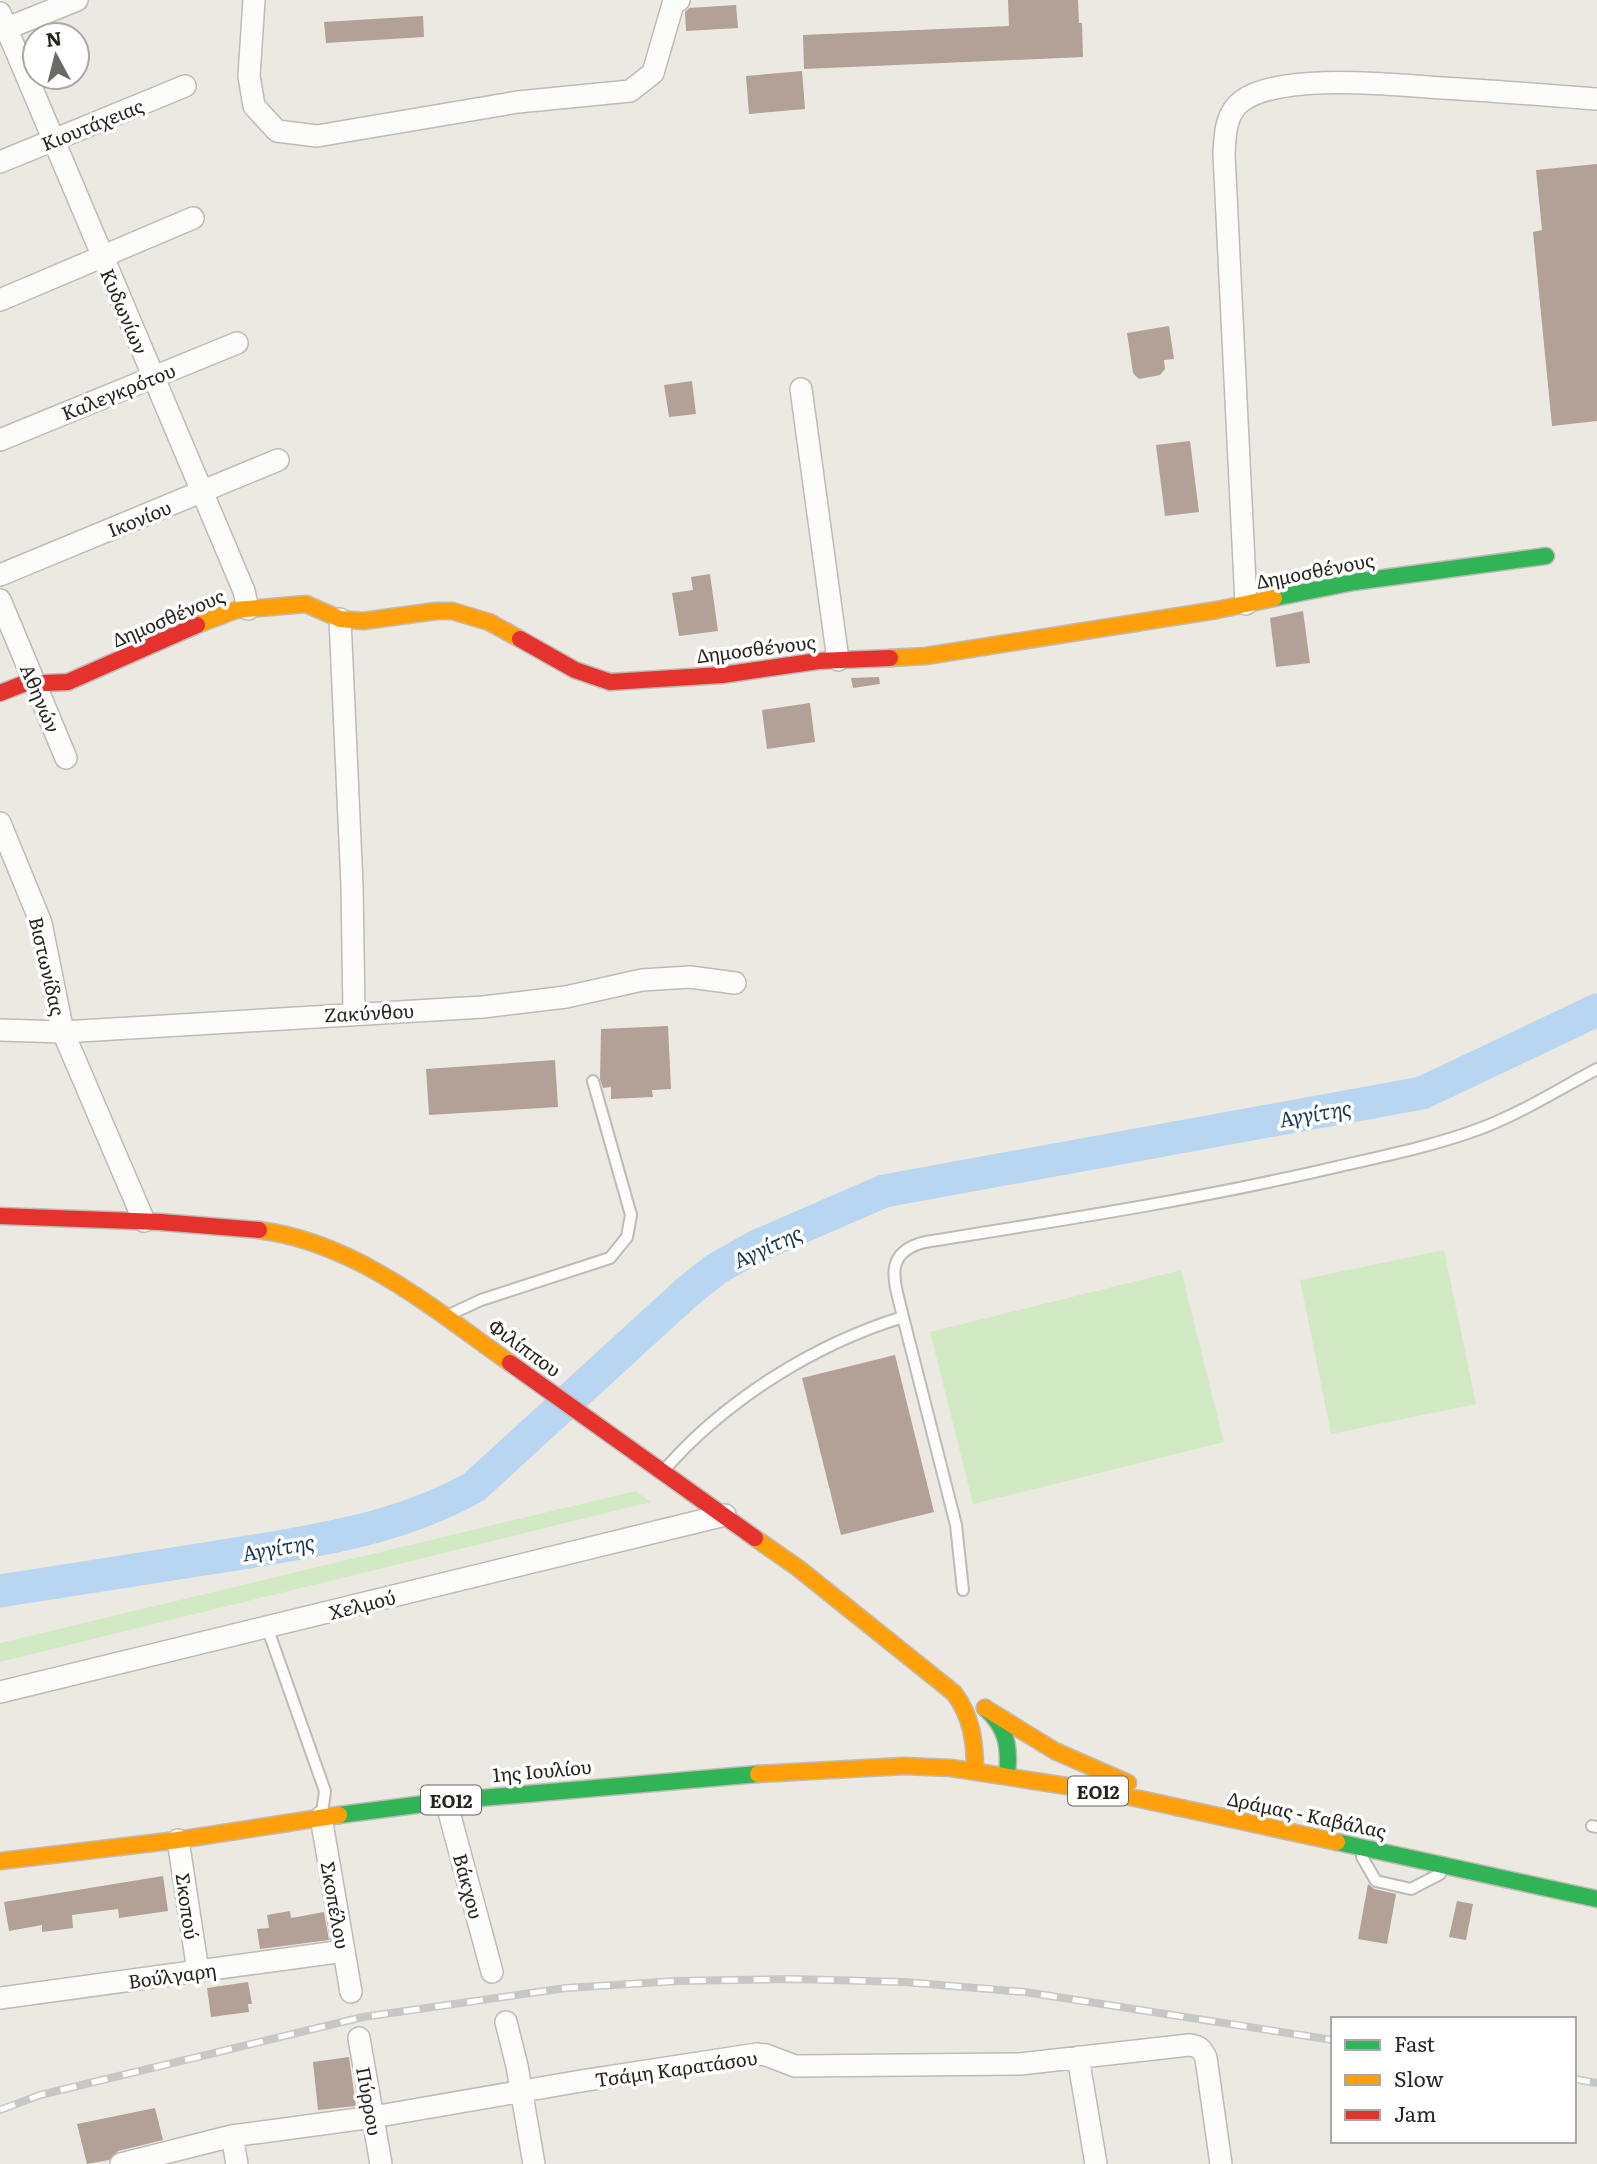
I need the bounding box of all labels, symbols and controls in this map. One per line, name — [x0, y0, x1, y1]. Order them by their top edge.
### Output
north arrow — [21, 21, 91, 91]
text: N — [44, 23, 63, 53]
street label: Κιουτάχειας — [37, 91, 147, 157]
street label: Κυδωνίων — [94, 264, 156, 358]
street label: Καλεγκρότου — [57, 355, 179, 427]
street label: Ικονίου — [103, 493, 175, 543]
street label: Δημοσθένους — [1254, 545, 1376, 595]
street label: Δημοσθένους — [107, 581, 229, 653]
street label: Δημοσθένους — [695, 627, 817, 669]
street label: Αθηνών — [14, 659, 68, 737]
street label: Βιστωνίδας — [23, 914, 73, 1018]
street label: Ζακύνθου — [323, 996, 415, 1028]
water label: Αγγίτης — [1276, 1090, 1354, 1134]
water label: Αγγίτης — [727, 1215, 807, 1275]
street label: Φιλίππου — [483, 1311, 567, 1383]
water label: Αγγίτης — [239, 1524, 317, 1568]
street label: Χελμού — [326, 1582, 398, 1626]
street label: 1ης Ιουλίου — [491, 1752, 593, 1788]
road number: ΕΟ12 — [1068, 1776, 1128, 1806]
street label: Δράμας - Καβάλας — [1225, 1783, 1389, 1845]
road number: ΕΟ12 — [421, 1786, 481, 1814]
street label: Βάκχου — [447, 1850, 491, 1922]
street label: Σκοπέλου — [315, 1859, 357, 1951]
street label: Σκοπού — [169, 1871, 207, 1941]
street label: Βούλγαρη — [126, 1955, 218, 1995]
legend — [1331, 2017, 1576, 2143]
text: Fast — [1394, 2027, 1435, 2058]
street label: Τσάμη Καρατάσου — [593, 2043, 759, 2093]
text: Slow — [1394, 2062, 1444, 2093]
street label: Πύρρου — [350, 2064, 390, 2138]
text: Jam — [1394, 2097, 1436, 2128]

